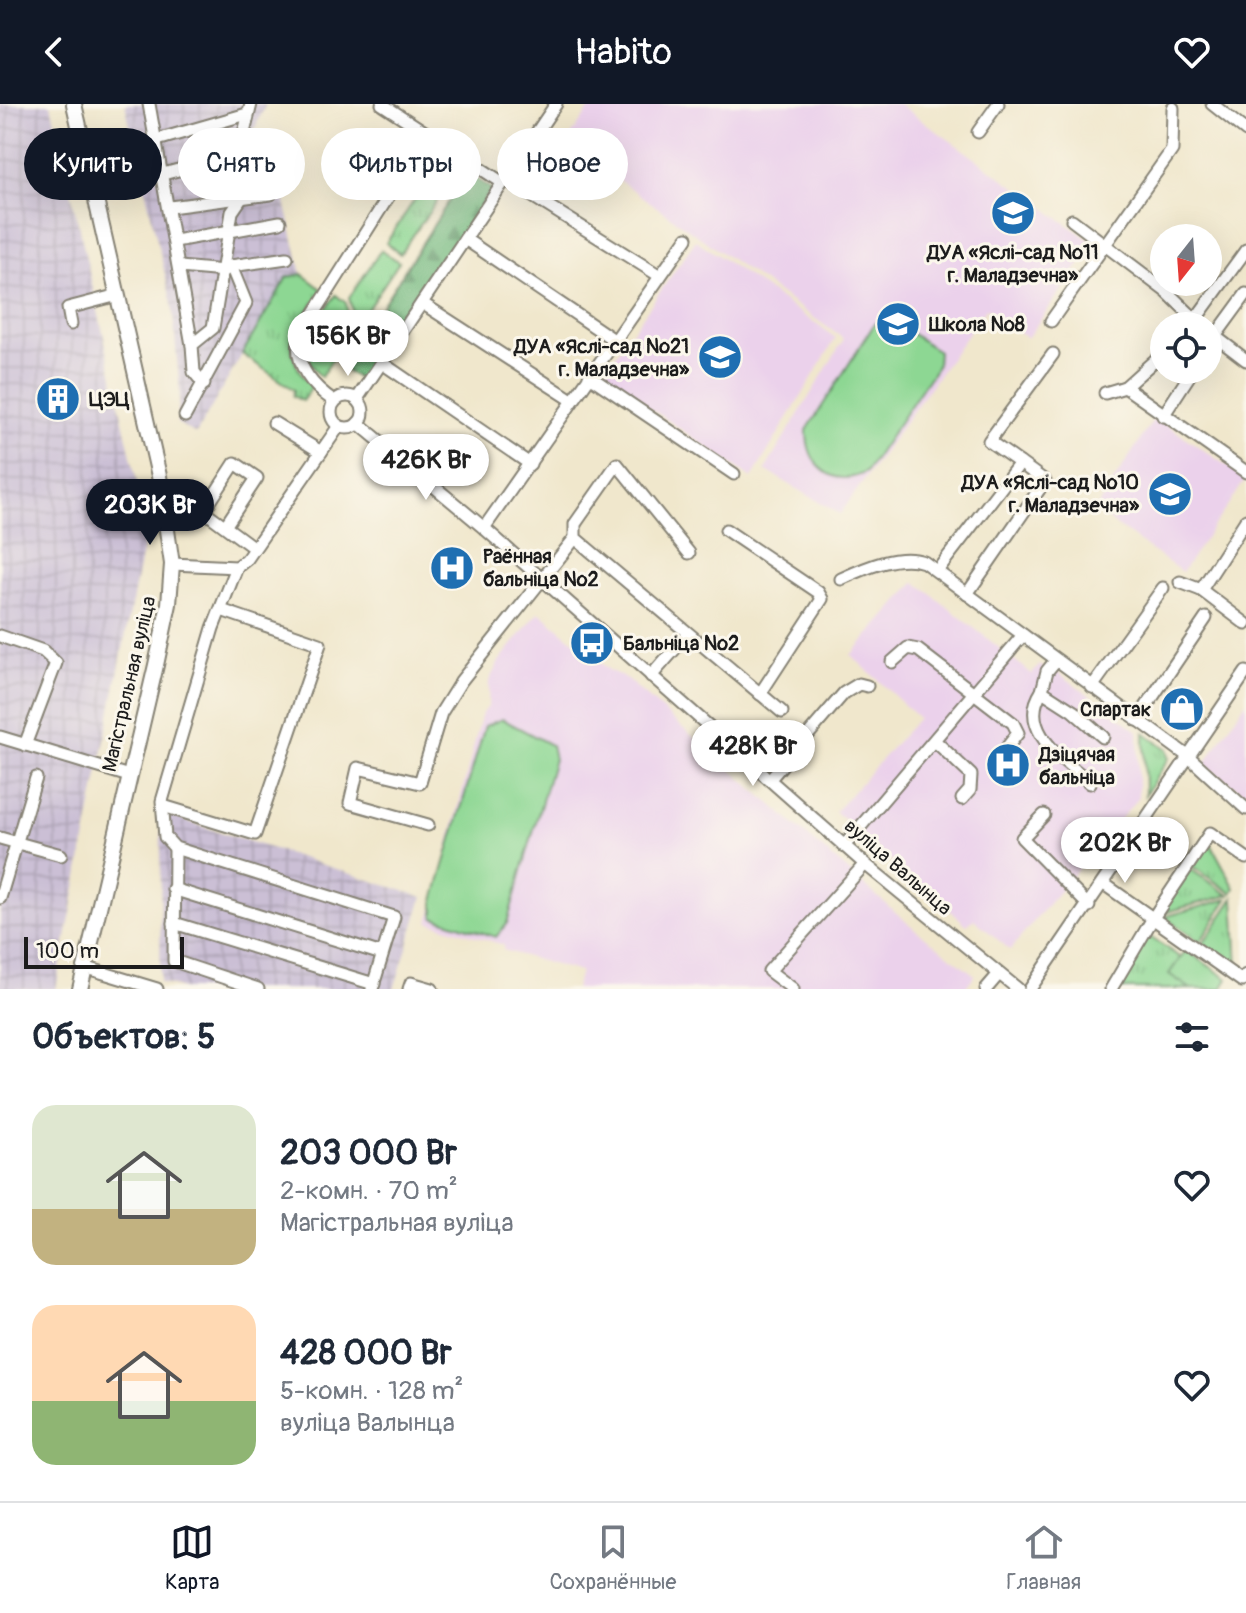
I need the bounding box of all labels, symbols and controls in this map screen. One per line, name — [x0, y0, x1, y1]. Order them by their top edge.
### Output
icon: back — [32, 30, 76, 74]
text: Habito — [574, 30, 672, 75]
icon: heart — [1170, 30, 1214, 74]
chip: Купить — [24, 128, 162, 200]
chip: Снять — [178, 128, 305, 200]
chip: Фильтры — [321, 128, 481, 200]
chip: Новое — [497, 128, 628, 200]
school or university icon: ДУА «Яслі-сад №11 г. Маладзечна» — [989, 189, 1037, 237]
north arrow — [1150, 224, 1222, 296]
map controls — [1150, 224, 1222, 384]
place label: ДУА «Яслі-сад №11 г. Маладзечна» — [926, 240, 1099, 288]
school or university icon: Школа №8 — [874, 300, 922, 348]
pin: 156K Br — [274, 310, 422, 378]
place label: Школа №8 — [928, 312, 1025, 337]
button: locate — [1150, 312, 1222, 384]
text: 156K Br — [306, 320, 390, 352]
school or university icon: ДУА «Яслі-сад №21 г. Маладзечна» — [696, 333, 744, 381]
place label: ДУА «Яслі-сад №21 г. Маладзечна» — [513, 334, 690, 382]
building icon: ЦЭЦ — [34, 375, 82, 423]
place label: ЦЭЦ — [89, 387, 130, 412]
pin: 426K Br — [352, 434, 500, 502]
text: 426K Br — [381, 444, 471, 476]
place label: ДУА «Яслі-сад №10 г. Маладзечна» — [961, 470, 1140, 518]
school or university icon: ДУА «Яслі-сад №10 г. Маладзечна» — [1146, 470, 1194, 518]
pin: 203K Br — [76, 479, 224, 547]
text: 203K Br — [104, 489, 196, 521]
hospital icon: Раённая бальніца №2 — [428, 544, 476, 592]
place label: Раённая бальніца №2 — [483, 544, 599, 592]
street label: Магістральная вуліца — [97, 594, 161, 774]
bus stop icon: Бальніца №2 — [568, 619, 616, 667]
place label: Бальніца №2 — [623, 631, 739, 656]
shop icon: Спартак — [1158, 685, 1206, 733]
place label: Спартак — [1080, 697, 1151, 722]
pin: 428K Br — [679, 720, 827, 788]
text: 428K Br — [709, 730, 797, 762]
hospital icon: Дзіцячая бальніца — [984, 741, 1032, 789]
place label: Дзіцячая бальніца — [1038, 742, 1115, 790]
street label: вуліца Валынца — [839, 813, 957, 921]
pin: 202K Br — [1051, 817, 1199, 885]
text: 202K Br — [1079, 827, 1171, 859]
scale bar — [24, 933, 184, 969]
text: 100 m — [36, 937, 99, 965]
icon: filters — [1170, 1015, 1214, 1059]
text: Объектов: 5 — [32, 1016, 215, 1059]
text: 203 000 Br — [280, 1132, 457, 1175]
icon: home — [96, 1137, 192, 1233]
icon: heart — [1170, 1163, 1214, 1207]
text: 2-комн. · 70 m² — [280, 1175, 458, 1207]
text: Магістральная вуліца — [280, 1207, 514, 1239]
text: 428 000 Br — [280, 1332, 452, 1375]
icon: home — [96, 1337, 192, 1433]
icon: heart — [1170, 1363, 1214, 1407]
text: 5-комн. · 128 m² — [280, 1375, 463, 1407]
text: вуліца Валынца — [280, 1407, 455, 1439]
tab: Карта — [165, 1520, 220, 1596]
tab: Сохранённые — [549, 1520, 676, 1596]
tab: Главная — [1006, 1520, 1081, 1596]

